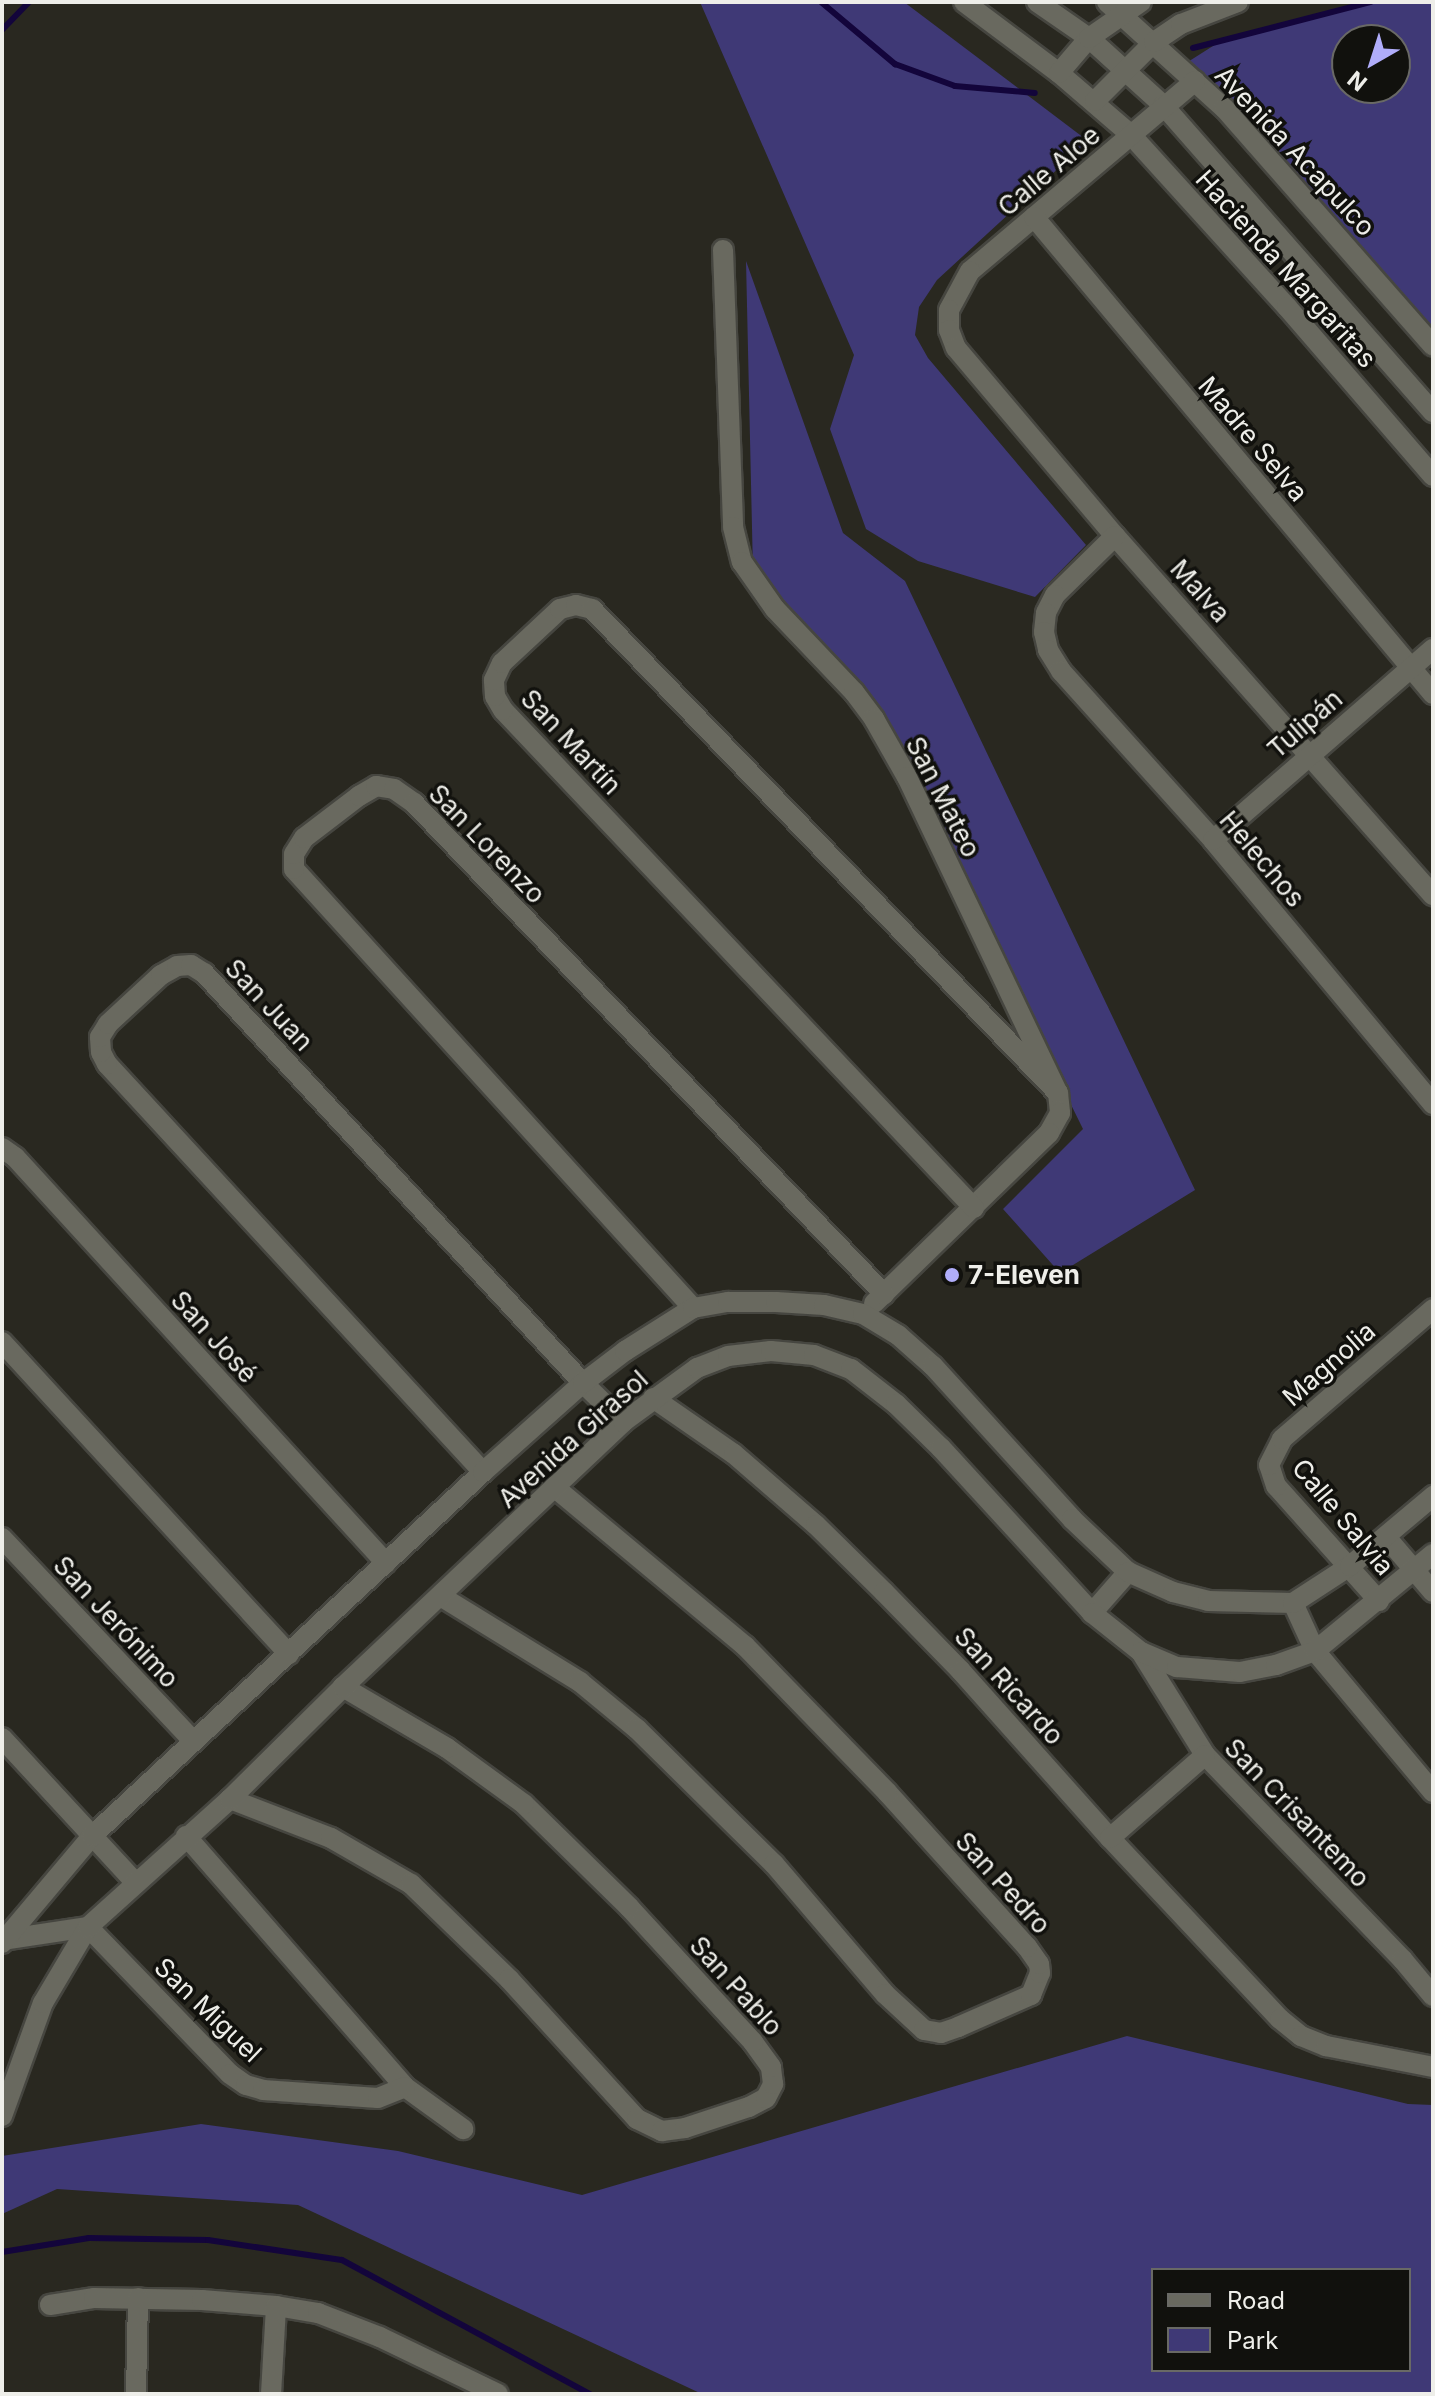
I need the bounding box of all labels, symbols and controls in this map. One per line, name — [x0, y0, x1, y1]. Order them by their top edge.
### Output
north arrow — [1331, 24, 1411, 104]
street label: Avenida Acapulco — [1208, 60, 1382, 242]
text: N — [1342, 66, 1372, 96]
street label: Calle Aloe — [992, 119, 1106, 223]
street label: Hacienda Margaritas — [1189, 164, 1383, 374]
street label: Madre Selva — [1192, 370, 1314, 508]
street label: Malva — [1164, 553, 1236, 629]
street label: San Martín — [514, 683, 628, 801]
street label: Tulipán — [1261, 683, 1349, 765]
street label: San Mateo — [899, 732, 987, 862]
street label: San Lorenzo — [422, 778, 552, 910]
street label: Helechos — [1213, 805, 1311, 913]
street label: San Juan — [219, 953, 319, 1057]
place label: 7-Eleven — [968, 1259, 1080, 1291]
marker: 7-Eleven — [943, 1266, 961, 1284]
street label: San José — [165, 1284, 263, 1390]
street label: Magnolia — [1276, 1315, 1382, 1413]
street label: Avenida Girasol — [492, 1364, 654, 1514]
street label: Calle Salvia — [1285, 1453, 1401, 1581]
street label: San Jerónimo — [47, 1550, 185, 1694]
street label: San Ricardo — [948, 1621, 1070, 1751]
street label: San Crisantemo — [1218, 1732, 1376, 1894]
street label: San Pedro — [949, 1826, 1057, 1940]
street label: San Pablo — [683, 1930, 789, 2042]
street label: San Miguel — [148, 1951, 268, 2069]
legend — [1151, 2268, 1411, 2372]
text: Road — [1227, 2286, 1285, 2315]
text: Park — [1227, 2326, 1278, 2355]

